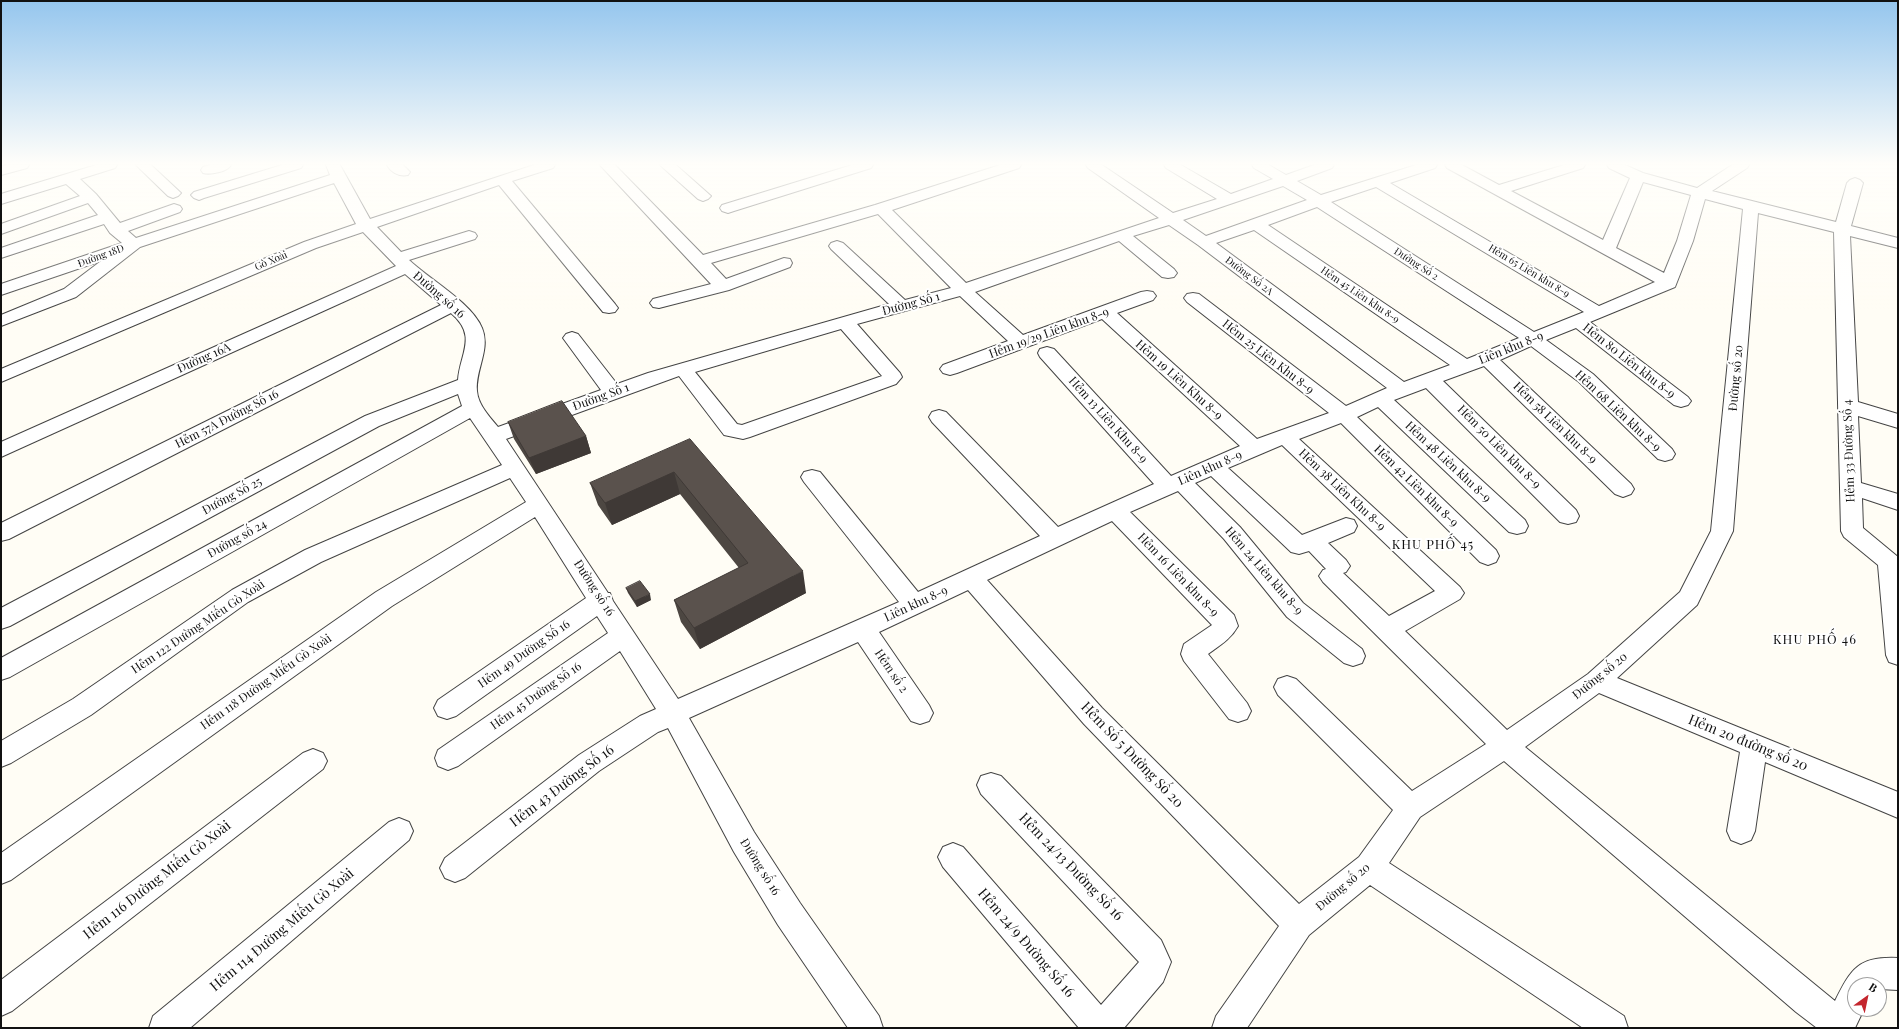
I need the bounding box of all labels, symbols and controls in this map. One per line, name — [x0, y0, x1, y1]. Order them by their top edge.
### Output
street label: Đường 18D — [76, 242, 126, 270]
street label: Hẻm 65 Liên khu 8-9 — [1486, 242, 1572, 300]
street label: Đường Số 2 — [1392, 245, 1440, 283]
street label: Gò Xoài — [253, 249, 289, 273]
street label: Đường Số 2A — [1223, 254, 1275, 298]
street label: Hẻm 45 Liên khu 8-9 — [1318, 264, 1402, 326]
street label: Đường số 16 — [410, 269, 468, 321]
street label: Đường Số 1 — [881, 289, 941, 319]
street label: Hẻm 19/29 Liên khu 8-9 — [987, 305, 1111, 361]
street label: Hẻm 25 Liên Khu 8-9 — [1219, 317, 1317, 397]
street label: Hẻm 80 Liên khu 8-9 — [1580, 320, 1678, 402]
street label: Liên khu 8-9 — [1477, 329, 1545, 367]
street label: Hẻm 19 Liên Khu 8-9 — [1133, 337, 1225, 423]
street label: Đường 16A — [175, 340, 233, 376]
street label: Đường số 20 — [1726, 344, 1746, 412]
street label: Hẻm 68 Liên khu 8-9 — [1572, 367, 1664, 455]
street label: Hẻm 13 Liên Khu 8-9 — [1065, 374, 1151, 466]
street label: Hẻm 58 Liên khu 8-9 — [1510, 379, 1600, 467]
street label: Đường Số 1 — [571, 380, 631, 414]
street label: Hẻm 57A Đường Số 16 — [173, 387, 281, 451]
street label: Hẻm 33 Đường Số 4 — [1840, 399, 1858, 503]
street label: Hẻm 50 Liên khu 8-9 — [1454, 402, 1544, 492]
street label: Hẻm 48 Liên khu 8-9 — [1402, 418, 1494, 506]
street label: Hẻm 42 Liên khu 8-9 — [1371, 442, 1461, 530]
street label: Hẻm 38 Liên Khu 8-9 — [1296, 446, 1388, 534]
street label: Liên khu 8-9 — [1176, 448, 1244, 488]
street label: Đường Số 25 — [200, 474, 264, 518]
street label: Đường số 24 — [205, 517, 269, 561]
street label: Hẻm 24 Liên khu 8-9 — [1222, 524, 1306, 618]
street label: Hẻm 16 Liên khu 8-9 — [1134, 530, 1222, 620]
district label: KHU PHỐ 45 — [1392, 537, 1474, 553]
street label: Đường số 16 — [570, 557, 618, 619]
street label: Hẻm 122 Đường Miếu Gò Xoài — [129, 577, 267, 677]
street label: Liên khu 8-9 — [882, 583, 950, 625]
street label: Hẻm 49 Đường Số 16 — [475, 617, 573, 691]
street label: Hẻm 118 Đường Miếu Gò Xoài — [198, 631, 334, 733]
district label: KHU PHỐ 46 — [1773, 632, 1857, 648]
street label: Hẻm số 2 — [871, 647, 911, 695]
street label: Đường số 20 — [1570, 649, 1630, 703]
street label: Hẻm 45 Đường Số 16 — [488, 659, 584, 733]
street label: Hẻm Số 5 Đường Số 20 — [1077, 699, 1187, 811]
street label: Hẻm 20 đường số 20 — [1686, 711, 1810, 775]
street label: Hẻm 43 Đường Số 16 — [507, 741, 617, 831]
street label: Hẻm 24/13 Đường Số 16 — [1015, 810, 1127, 924]
street label: Hẻm 116 Đường Miếu Gò Xoài — [80, 817, 234, 943]
street label: Đường số 16 — [737, 836, 783, 898]
street label: Đường số 20 — [1313, 860, 1373, 914]
street label: Hẻm 114 Đường Miếu Gò Xoài — [207, 865, 357, 995]
street label: Hẻm 24/9 Đường Số 16 — [974, 885, 1078, 1001]
north arrow — [1847, 977, 1887, 1017]
text: B — [1866, 979, 1880, 996]

